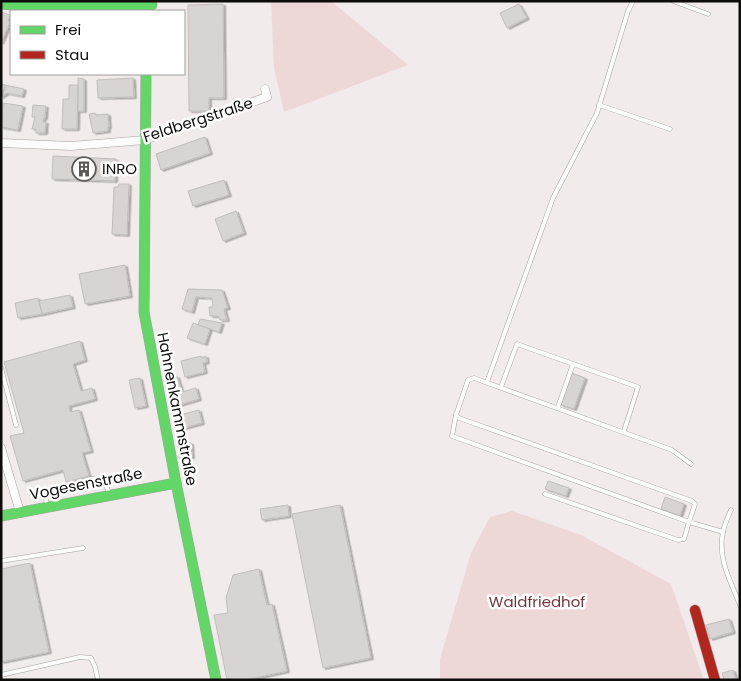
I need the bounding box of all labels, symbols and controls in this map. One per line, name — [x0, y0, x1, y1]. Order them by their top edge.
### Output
legend — [10, 10, 185, 75]
text: Frei — [55, 19, 81, 40]
text: Stau — [55, 44, 89, 65]
street label: Feldbergstraße — [140, 92, 255, 147]
building icon: INRO — [71, 156, 97, 182]
place label: INRO — [102, 158, 137, 179]
street label: Hahnenkammstraße — [152, 330, 203, 487]
street label: Vogesenstraße — [28, 462, 144, 505]
park label: Waldfriedhof — [489, 591, 585, 612]

